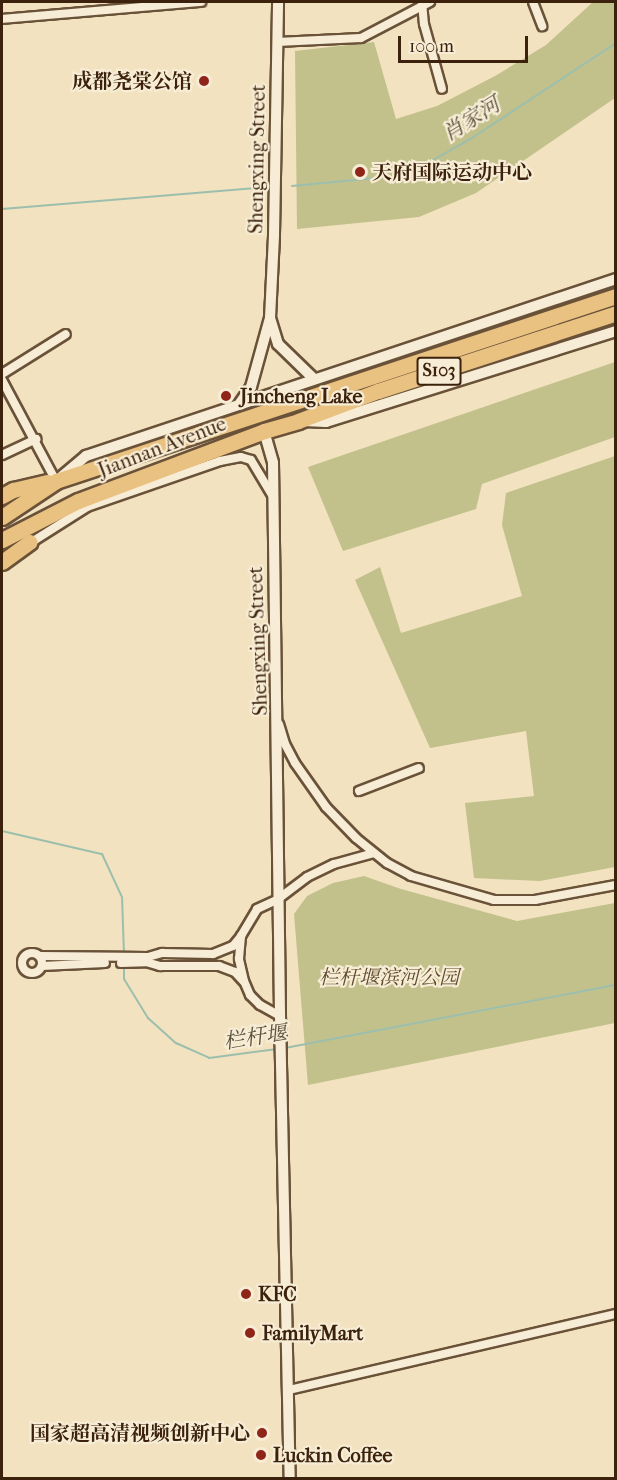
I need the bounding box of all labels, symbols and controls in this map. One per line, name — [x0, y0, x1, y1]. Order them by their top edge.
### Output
scale bar — [401, 24, 532, 62]
text: 100 m — [409, 36, 454, 57]
place label: 成都尧棠公馆 — [72, 69, 192, 93]
marker: 成都尧棠公馆 — [197, 74, 211, 88]
street label: Shengxing Street — [244, 84, 270, 234]
water label: 肖家河 — [438, 92, 504, 146]
place label: 天府国际运动中心 — [372, 160, 532, 184]
marker: 天府国际运动中心 — [353, 165, 367, 179]
road number: S103 — [416, 356, 462, 386]
place label: Jincheng Lake — [240, 384, 362, 408]
marker: Jincheng Lake — [217, 387, 235, 405]
street label: Jiannan Avenue — [95, 412, 229, 482]
street label: Shengxing Street — [243, 566, 273, 716]
park label: 栏杆堰滨河公园 — [319, 965, 459, 989]
water label: 栏杆堰 — [222, 1020, 288, 1054]
place label: KFC — [258, 1282, 297, 1306]
marker: KFC — [239, 1287, 253, 1301]
place label: FamilyMart — [262, 1321, 363, 1345]
marker: FamilyMart — [243, 1326, 257, 1340]
place label: 国家超高清视频创新中心 — [30, 1421, 250, 1445]
marker: 国家超高清视频创新中心 — [255, 1426, 269, 1440]
place label: Luckin Coffee — [273, 1443, 392, 1467]
marker: Luckin Coffee — [254, 1448, 268, 1462]

